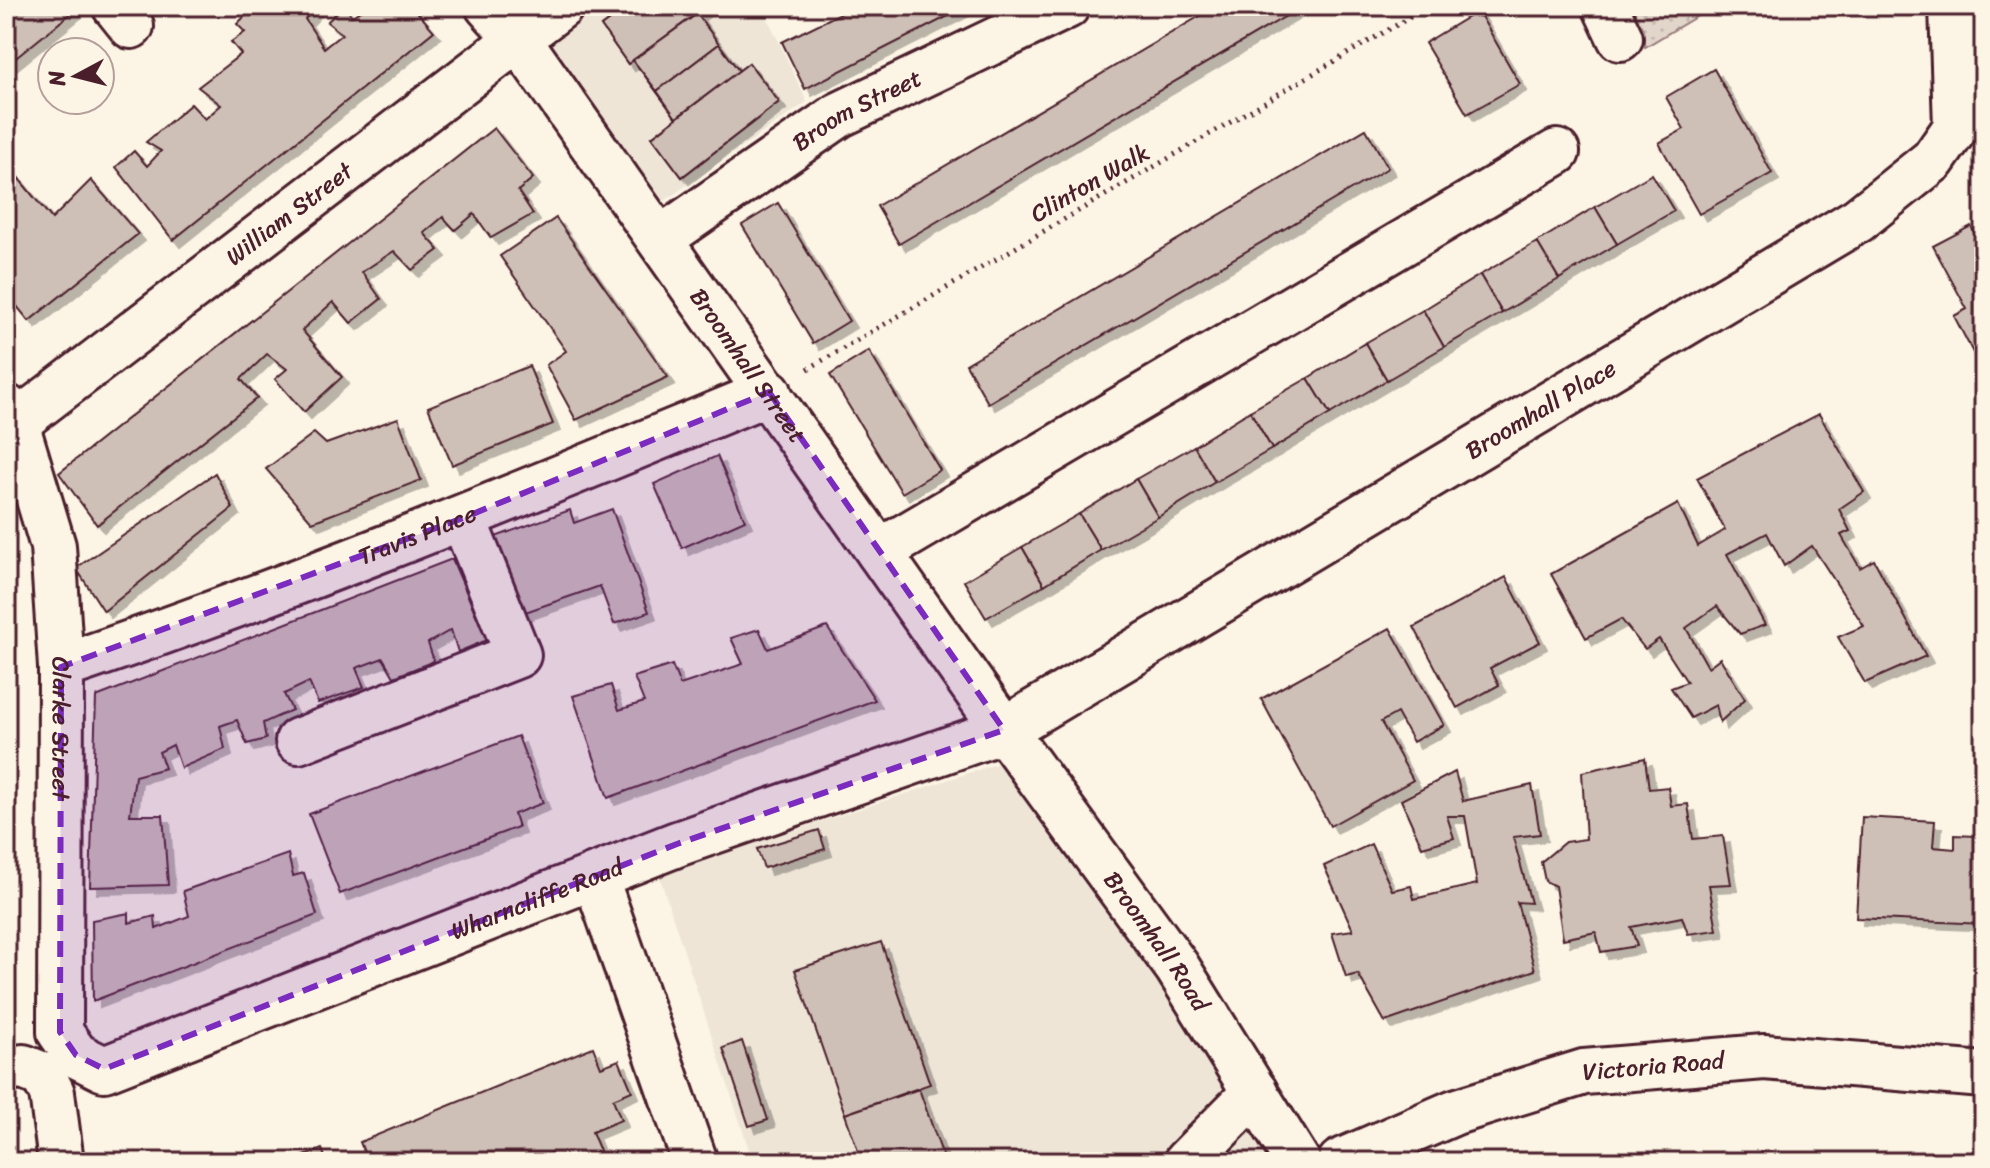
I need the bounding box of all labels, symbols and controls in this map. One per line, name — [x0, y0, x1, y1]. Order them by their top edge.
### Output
north arrow — [36, 36, 116, 116]
street label: Broom Street — [783, 57, 929, 163]
text: N — [36, 68, 77, 89]
street label: Clinton Walk — [1022, 132, 1158, 234]
street label: William Street — [216, 150, 363, 277]
street label: Broomhall Street — [678, 279, 817, 452]
street label: Broomhall Place — [1457, 348, 1625, 471]
street label: Travis Place — [352, 492, 483, 577]
street label: Clarke Street — [39, 655, 82, 802]
street label: Wharncliffe Road — [444, 845, 632, 952]
street label: Broomhall Road — [1092, 862, 1221, 1021]
street label: Victoria Road — [1581, 1039, 1728, 1093]

